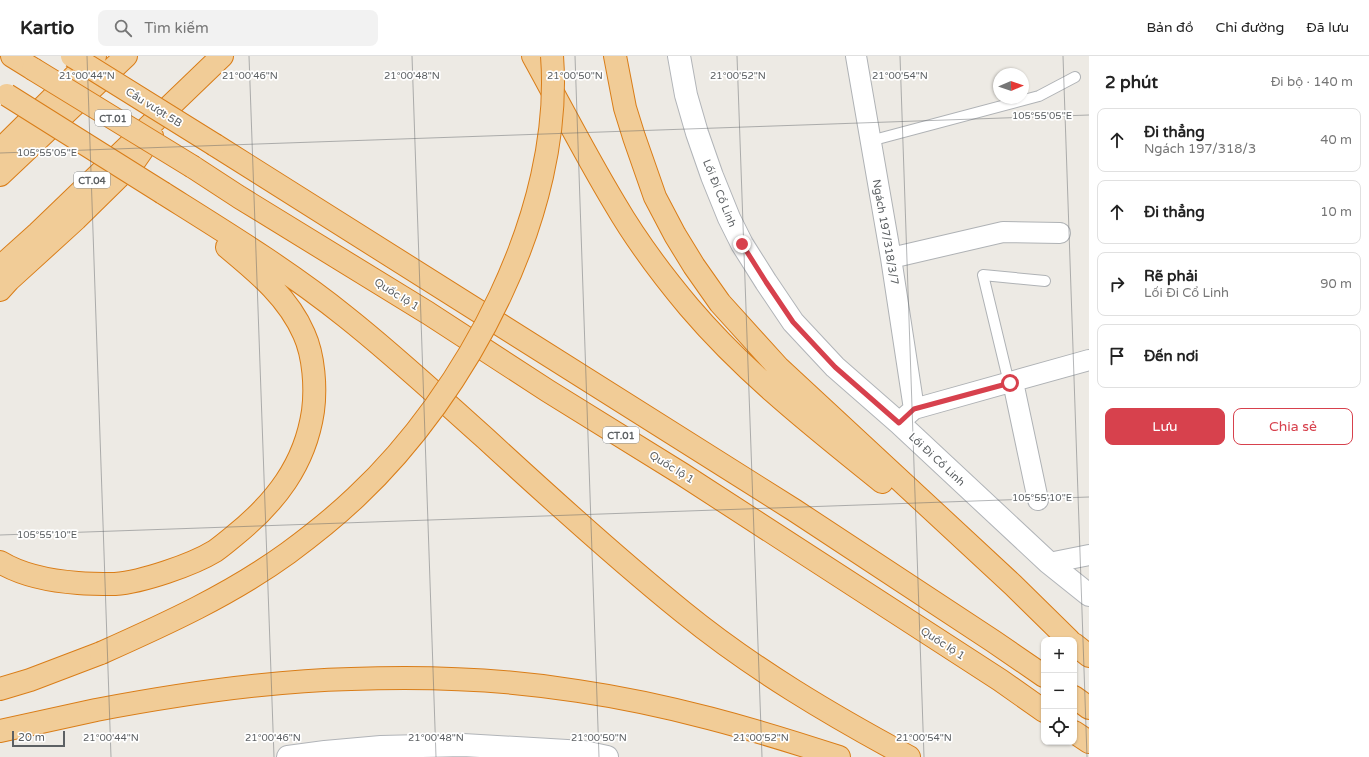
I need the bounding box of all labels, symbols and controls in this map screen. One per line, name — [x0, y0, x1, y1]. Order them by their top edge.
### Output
search box — [98, 10, 378, 46]
text: Kartio — [20, 17, 74, 39]
icon: search — [112, 17, 134, 39]
text: Tìm kiếm — [144, 19, 209, 37]
text: Bản đồ — [1146, 19, 1194, 36]
text: Chỉ đường — [1216, 19, 1284, 36]
text: Đã lưu — [1306, 19, 1349, 36]
north arrow — [993, 68, 1029, 104]
text: 21°00'44"N — [59, 70, 115, 82]
text: 21°00'46"N — [222, 70, 278, 82]
text: 21°00'48"N — [384, 70, 440, 82]
text: 21°00'50"N — [547, 70, 603, 82]
text: 21°00'52"N — [710, 70, 766, 82]
text: 21°00'54"N — [872, 70, 928, 82]
text: 2 phút — [1105, 72, 1158, 93]
text: Đi bộ · 140 m — [1271, 74, 1353, 90]
street label: Cầu vượt 5B — [123, 85, 185, 130]
road number: CT.01 — [95, 110, 131, 126]
text: 105°55'05"E — [1012, 110, 1072, 122]
text: Đi thẳng — [1144, 123, 1205, 141]
icon: ahead — [1106, 129, 1128, 151]
text: 40 m — [1320, 132, 1352, 148]
text: Ngách 197/318/3 — [1144, 141, 1256, 157]
text: 105°55'05"E — [17, 147, 77, 159]
street label: Lối Đi Cổ Linh — [700, 157, 739, 229]
road number: CT.04 — [74, 172, 110, 188]
street label: Ngách 197/318/3/7 — [870, 178, 901, 286]
icon: ahead — [1106, 201, 1128, 223]
text: Đi thẳng — [1144, 203, 1205, 221]
text: 10 m — [1320, 204, 1352, 220]
route end — [733, 235, 751, 253]
text: Rẽ phải — [1144, 267, 1198, 285]
icon: right — [1106, 273, 1128, 295]
street label: Quốc lộ 1 — [372, 276, 421, 313]
text: 90 m — [1320, 276, 1352, 292]
text: Lối Đi Cổ Linh — [1144, 285, 1229, 301]
icon: arrive — [1106, 345, 1128, 367]
text: Đến nơi — [1144, 347, 1199, 365]
route start — [1001, 374, 1019, 392]
button: Lưu — [1105, 408, 1225, 445]
button: Chia sẻ — [1233, 408, 1353, 445]
road number: CT.01 — [603, 427, 639, 443]
street label: Lối Đi Cổ Linh — [906, 430, 967, 489]
street label: Quốc lộ 1 — [647, 449, 696, 486]
text: 105°55'10"E — [1012, 492, 1072, 504]
text: 105°55'10"E — [17, 529, 77, 541]
street label: Quốc lộ 1 — [918, 624, 967, 663]
map controls — [1041, 637, 1077, 745]
button: + — [1041, 637, 1077, 673]
button: − — [1041, 673, 1077, 709]
button: locate — [1041, 709, 1077, 745]
scale bar — [12, 729, 65, 748]
text: 20 m — [18, 731, 45, 744]
text: 21°00'44"N — [83, 732, 139, 744]
text: 21°00'46"N — [245, 732, 301, 744]
text: 21°00'48"N — [408, 732, 464, 744]
text: 21°00'50"N — [571, 732, 627, 744]
text: 21°00'52"N — [733, 732, 789, 744]
text: 21°00'54"N — [896, 732, 952, 744]

